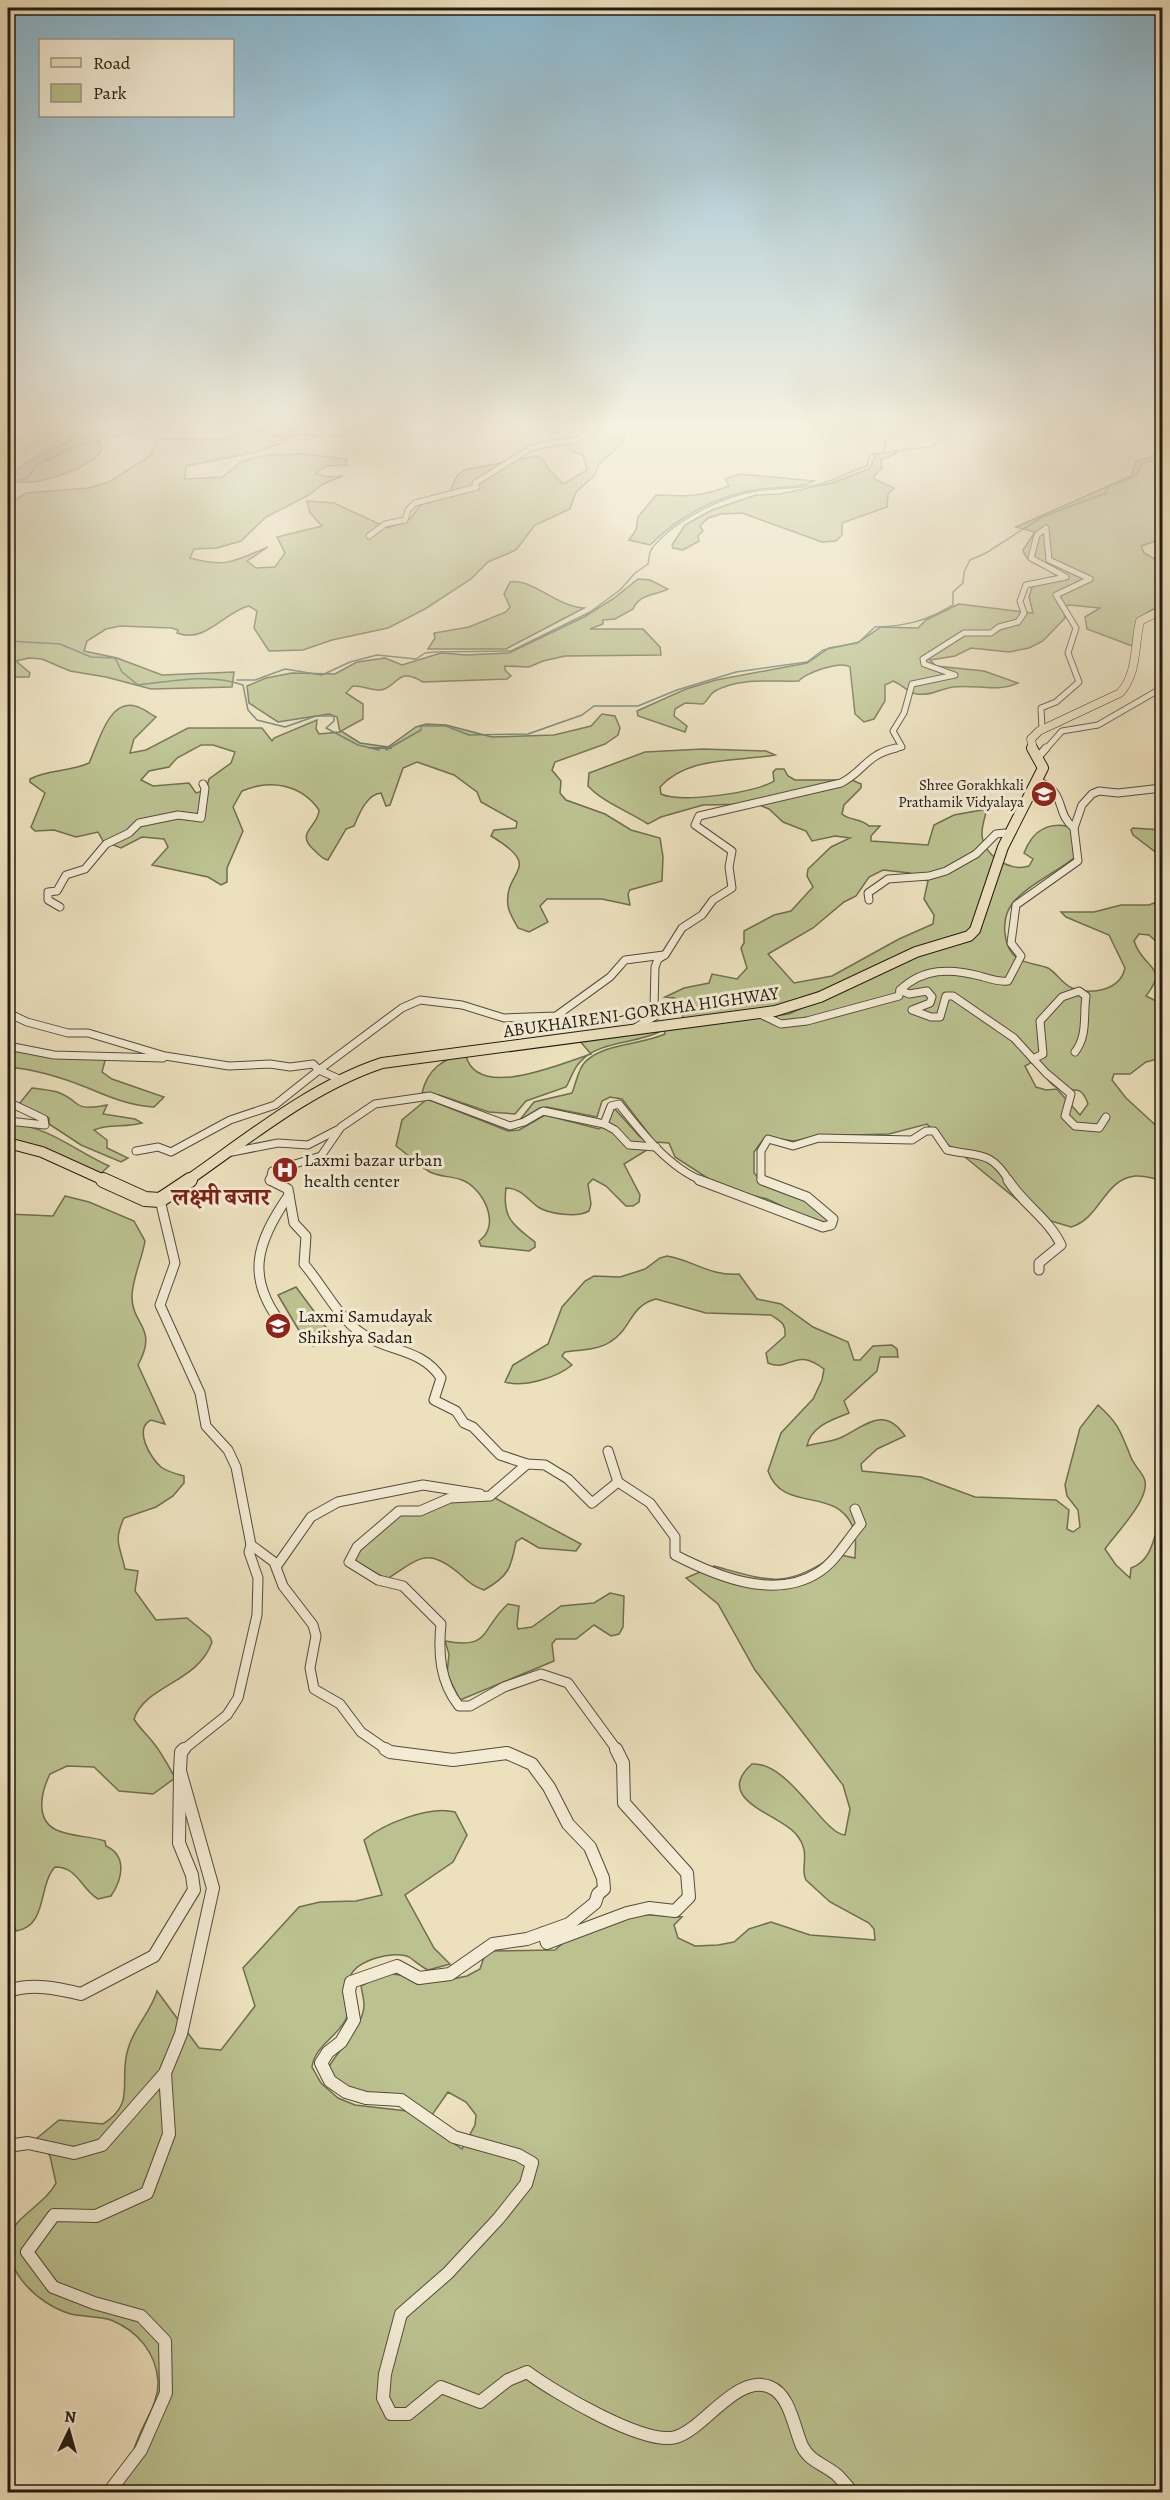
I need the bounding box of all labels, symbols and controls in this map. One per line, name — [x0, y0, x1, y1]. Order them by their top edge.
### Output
legend — [39, 39, 234, 117]
text: Road — [93, 51, 131, 75]
text: Park — [93, 81, 127, 105]
place label: Shree Gorakhkali Prathamik Vidyalaya — [898, 775, 1024, 812]
school or university icon: Shree Gorakhkali Prathamik Vidyalaya — [1029, 779, 1059, 809]
street label: ABUKHAIRENI-GORKHA HIGHWAY — [501, 981, 782, 1043]
place label: Laxmi bazar urban health center — [304, 1148, 443, 1193]
hospital icon: Laxmi bazar urban health center — [270, 1155, 300, 1185]
district label: लक्ष्मी बजार — [170, 1181, 272, 1213]
place label: Laxmi Samudayak Shikshya Sadan — [298, 1304, 433, 1349]
school or university icon: Laxmi Samudayak Shikshya Sadan — [263, 1311, 293, 1341]
north arrow — [39, 2401, 99, 2461]
text: N — [63, 2406, 77, 2429]

